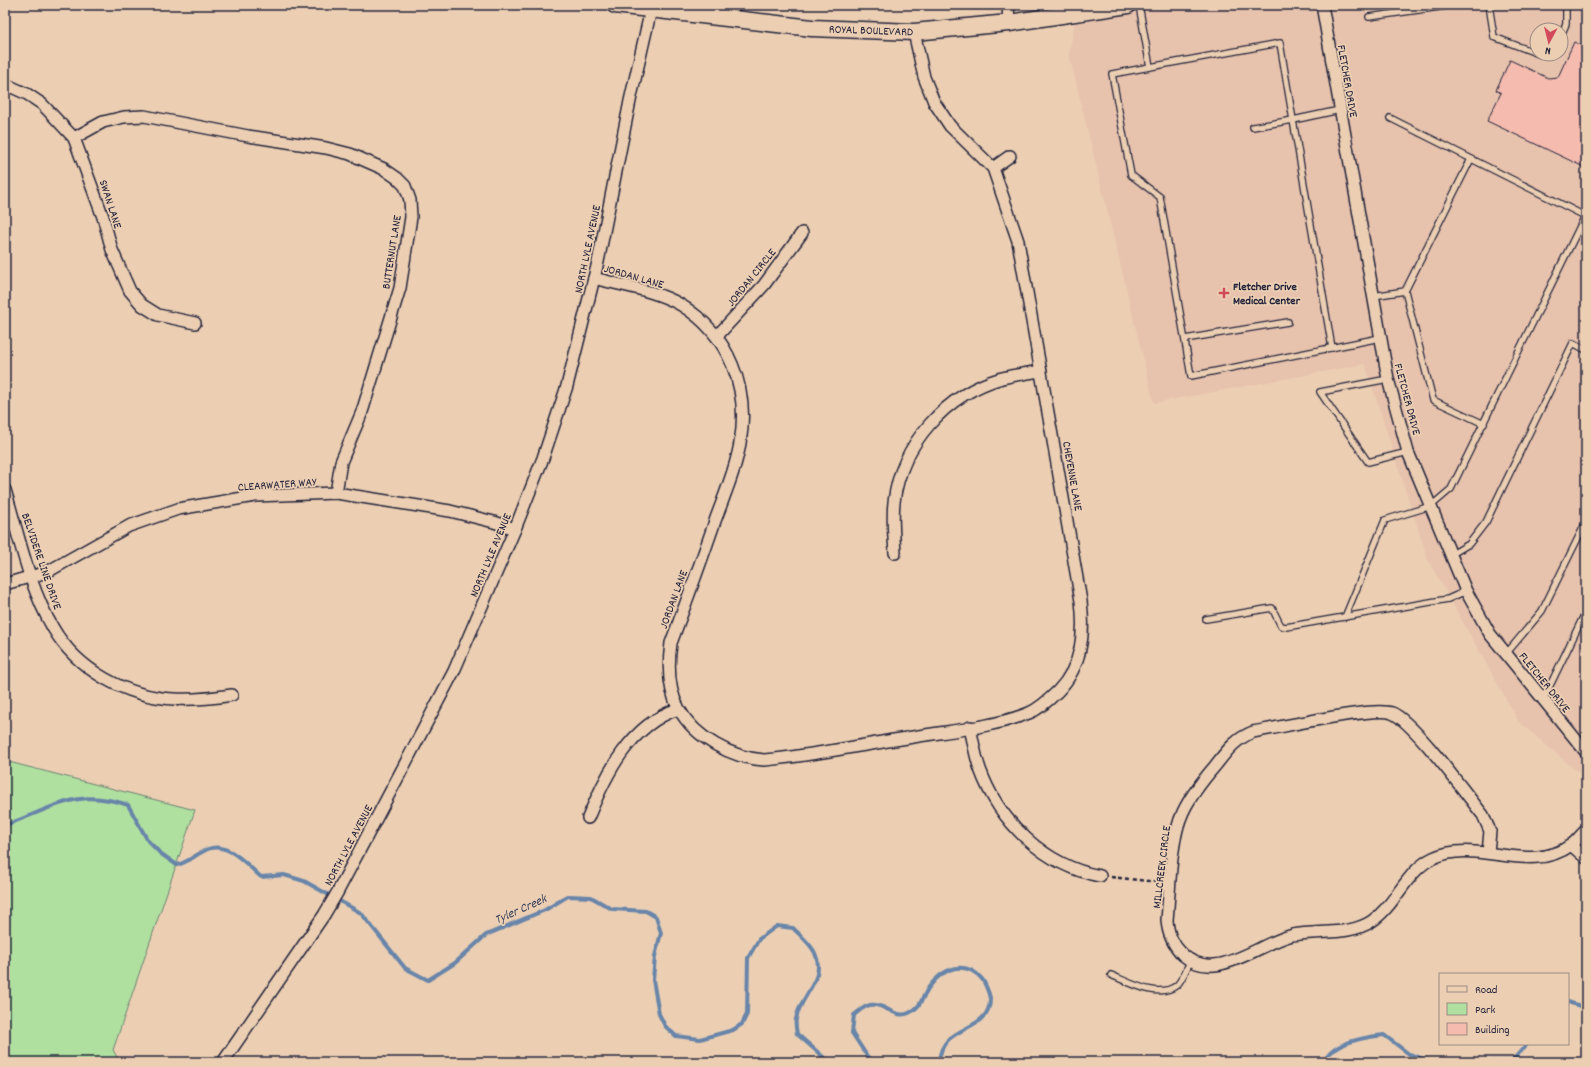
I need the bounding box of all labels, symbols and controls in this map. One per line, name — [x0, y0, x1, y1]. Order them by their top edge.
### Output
street label: ROYAL BOULEVARD — [828, 22, 913, 41]
north arrow — [1529, 22, 1569, 62]
text: N — [1544, 42, 1552, 58]
street label: FLETCHER DRIVE — [1332, 44, 1361, 120]
street label: SWAN LANE — [94, 178, 126, 232]
street label: NORTH LYLE AVENUE — [571, 203, 606, 295]
street label: BUTTERNUT LANE — [378, 214, 407, 290]
street label: JORDAN CIRCLE — [723, 245, 781, 311]
street label: JORDAN LANE — [602, 261, 666, 294]
place label: Fletcher Drive Medical Center — [1233, 279, 1301, 310]
marker: Fletcher Drive Medical Center — [1218, 287, 1230, 299]
street label: FLETCHER DRIVE — [1389, 362, 1424, 438]
street label: CHEYENNE LANE — [1057, 440, 1086, 513]
street label: CLEARWATER WAY — [237, 474, 318, 497]
street label: NORTH LYLE AVENUE — [466, 510, 517, 600]
street label: BELVIDERE LINE DRIVE — [16, 511, 65, 612]
street label: JORDAN LANE — [656, 567, 693, 631]
street label: FLETCHER DRIVE — [1514, 649, 1574, 717]
street label: NORTH LYLE AVENUE — [321, 802, 378, 889]
street label: MILLCREEK CIRCLE — [1149, 824, 1176, 910]
water label: Tyler Creek — [492, 890, 552, 930]
legend — [1439, 973, 1569, 1045]
text: Road — [1475, 982, 1497, 999]
text: Park — [1475, 1002, 1496, 1019]
text: Building — [1475, 1022, 1510, 1039]

